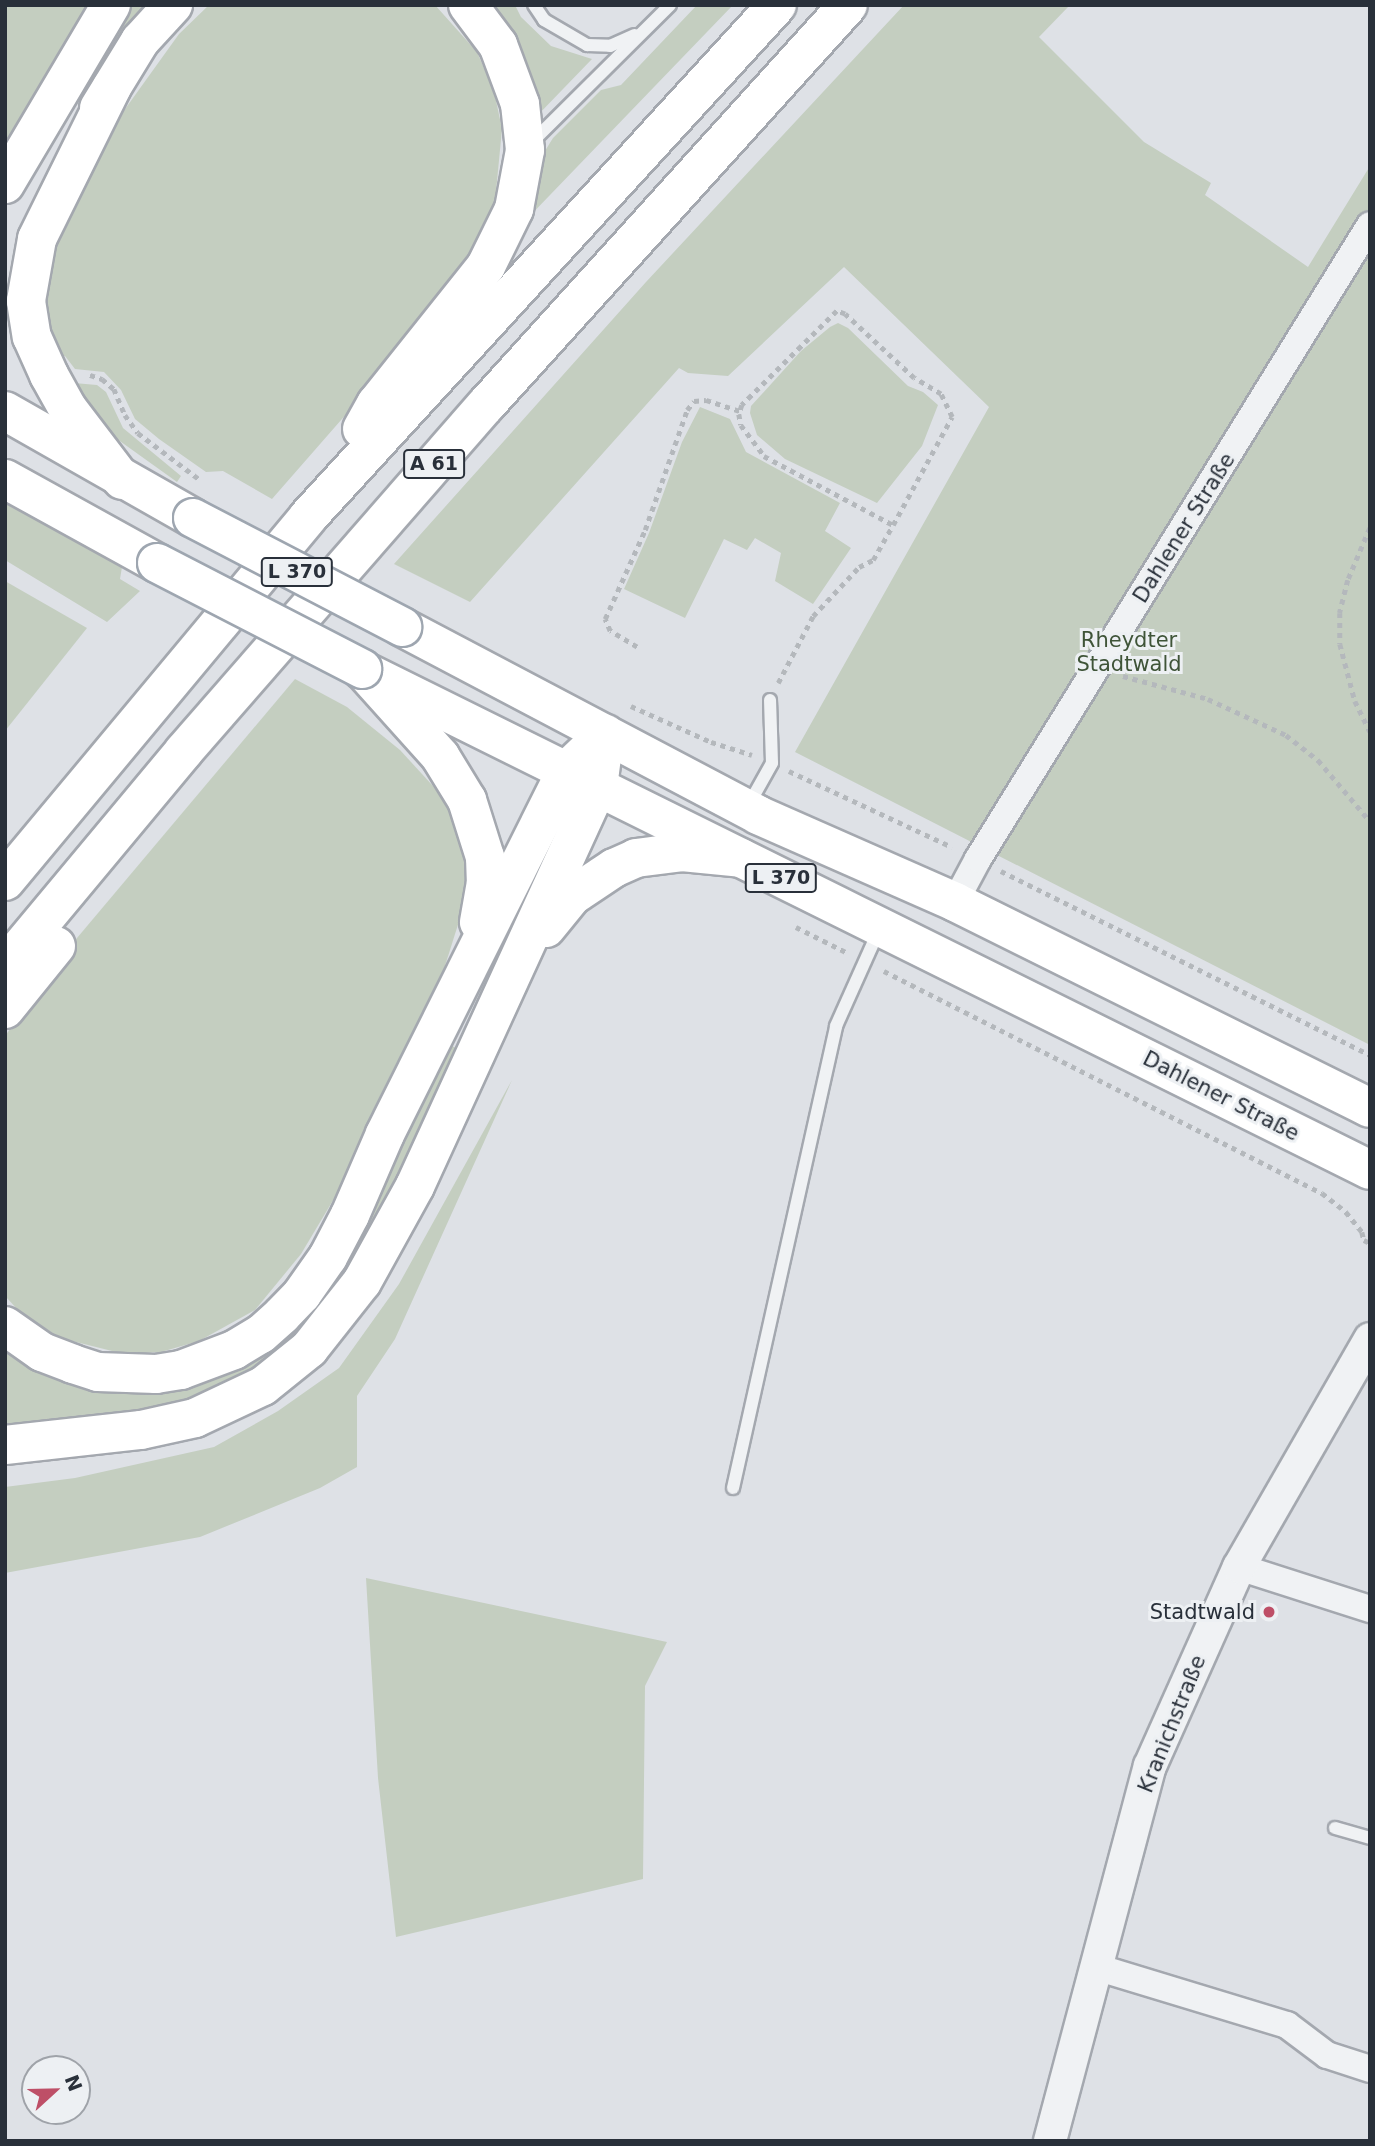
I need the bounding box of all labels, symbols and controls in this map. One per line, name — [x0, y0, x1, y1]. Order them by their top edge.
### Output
street label: Dahlener Straße — [1128, 448, 1240, 608]
road number: A 61 — [402, 449, 466, 480]
road number: L 370 — [260, 556, 334, 587]
park label: Rheydter Stadtwald — [1076, 627, 1182, 677]
road number: L 370 — [744, 862, 818, 894]
street label: Dahlener Straße — [1139, 1046, 1303, 1146]
place label: Stadtwald — [1150, 1599, 1255, 1625]
marker: Stadtwald — [1261, 1604, 1277, 1620]
street label: Kranichstraße — [1133, 1652, 1211, 1796]
north arrow — [21, 2055, 91, 2125]
text: N — [60, 2071, 87, 2094]

